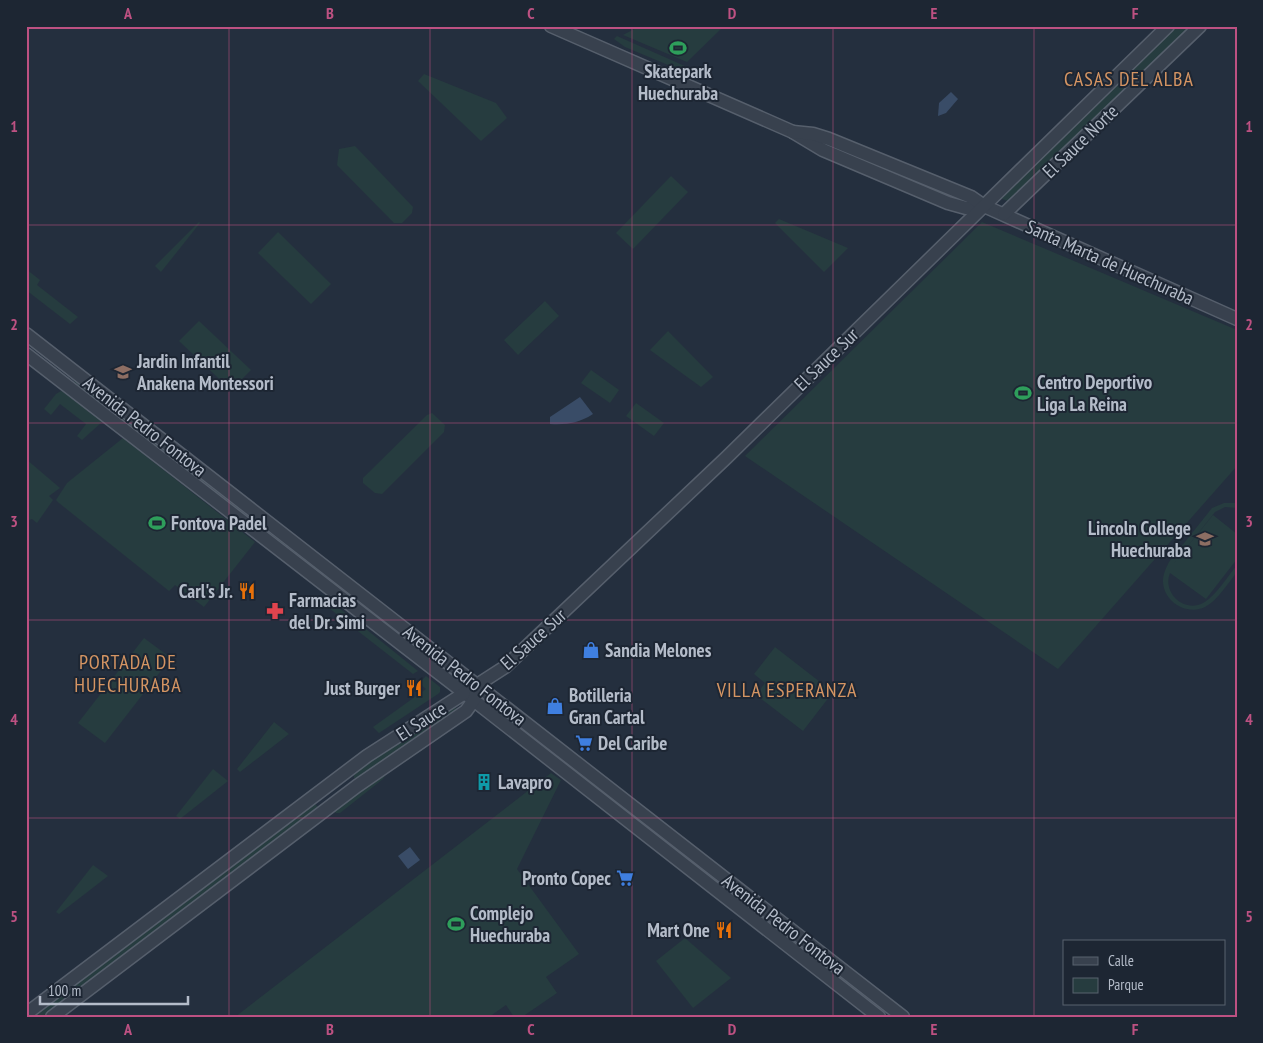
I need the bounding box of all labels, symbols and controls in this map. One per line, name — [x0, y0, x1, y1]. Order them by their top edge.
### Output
text: A — [123, 3, 133, 23]
text: B — [326, 3, 334, 23]
text: C — [527, 3, 535, 23]
text: D — [728, 3, 737, 23]
text: E — [931, 3, 938, 23]
text: F — [1132, 3, 1139, 23]
sports icon: Skatepark Huechuraba — [668, 38, 688, 58]
place label: Skatepark Huechuraba — [638, 59, 718, 105]
district label: CASAS DEL ALBA — [1064, 66, 1194, 92]
street label: El Sauce Norte — [1037, 99, 1123, 183]
text: 1 — [10, 116, 18, 136]
text: 1 — [1245, 116, 1253, 136]
street label: Santa Marta de Huechuraba — [1022, 214, 1198, 310]
text: 2 — [10, 314, 18, 334]
text: 2 — [1245, 314, 1253, 334]
street label: El Sauce Sur — [789, 322, 864, 396]
place label: Jardin Infantil Anakena Montessori — [136, 349, 274, 395]
school or university icon: Jardin Infantil Anakena Montessori — [113, 362, 133, 382]
street label: Avenida Pedro Fontova — [79, 370, 211, 482]
place label: Centro Deportivo Liga La Reina — [1037, 370, 1152, 416]
sports icon: Centro Deportivo Liga La Reina — [1013, 383, 1033, 403]
text: 3 — [10, 511, 18, 531]
place label: Fontova Padel — [171, 511, 267, 535]
text: 3 — [1245, 511, 1253, 531]
sports icon: Fontova Padel — [147, 513, 167, 533]
place label: Lincoln College Huechuraba — [1088, 516, 1191, 562]
school or university icon: Lincoln College Huechuraba — [1195, 529, 1215, 549]
place label: Carl's Jr. — [179, 579, 233, 603]
restaurant icon: Carl's Jr. — [237, 581, 257, 601]
place label: Farmacias del Dr. Simi — [289, 588, 365, 634]
pharmacy icon: Farmacias del Dr. Simi — [265, 601, 285, 621]
street label: El Sauce Sur — [495, 603, 572, 675]
street label: Avenida Pedro Fontova — [399, 619, 531, 731]
place label: Sandia Melones — [605, 638, 712, 662]
shop icon: Sandia Melones — [581, 640, 601, 660]
district label: PORTADA DE HUECHURABA — [74, 649, 182, 698]
place label: Just Burger — [323, 676, 400, 700]
district label: VILLA ESPERANZA — [716, 677, 857, 703]
restaurant icon: Just Burger — [404, 678, 424, 698]
place label: Botilleria Gran Cartal — [569, 683, 645, 729]
street label: El Sauce — [391, 696, 451, 746]
shop icon: Botilleria Gran Cartal — [545, 696, 565, 716]
text: 4 — [10, 709, 18, 729]
text: 4 — [1245, 709, 1253, 729]
place label: Del Caribe — [598, 731, 667, 755]
supermarket icon: Del Caribe — [574, 733, 594, 753]
place label: Lavapro — [498, 770, 552, 794]
building icon: Lavapro — [474, 772, 494, 792]
place label: Pronto Copec — [522, 866, 611, 890]
supermarket icon: Pronto Copec — [615, 868, 635, 888]
street label: Avenida Pedro Fontova — [718, 868, 850, 980]
place label: Complejo Huechuraba — [470, 901, 550, 947]
text: 5 — [10, 906, 18, 926]
text: 5 — [1245, 906, 1253, 926]
sports icon: Complejo Huechuraba — [446, 914, 466, 934]
place label: Mart One — [647, 918, 710, 942]
restaurant icon: Mart One — [714, 920, 734, 940]
legend — [1063, 940, 1226, 1006]
text: Calle — [1108, 951, 1134, 970]
scale bar — [40, 973, 188, 1005]
text: Parque — [1108, 975, 1144, 994]
text: 100 m — [48, 981, 81, 1000]
text: A — [123, 1019, 133, 1039]
text: B — [326, 1019, 334, 1039]
text: C — [527, 1019, 535, 1039]
text: D — [728, 1019, 737, 1039]
text: E — [931, 1019, 938, 1039]
text: F — [1132, 1019, 1139, 1039]

